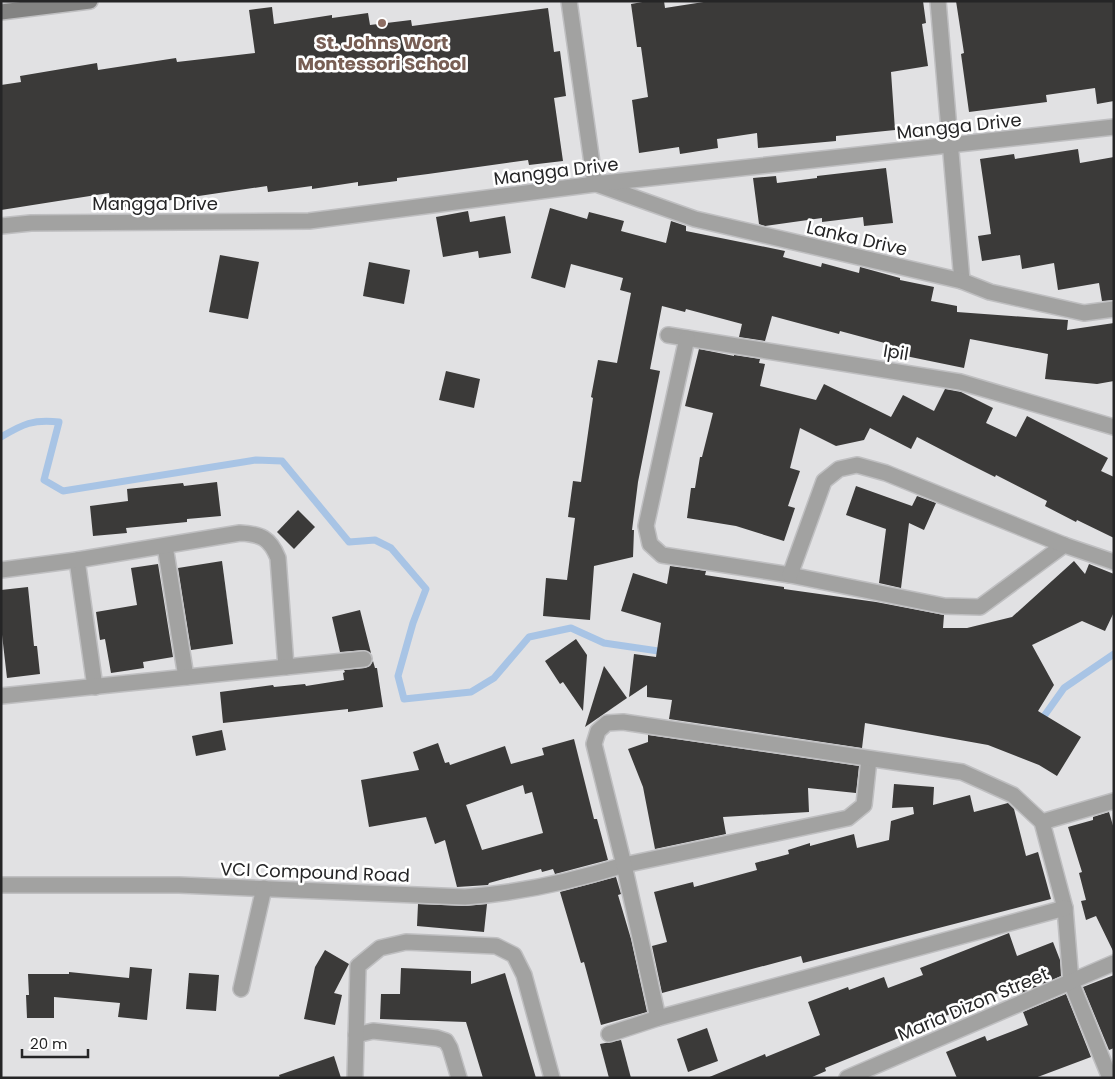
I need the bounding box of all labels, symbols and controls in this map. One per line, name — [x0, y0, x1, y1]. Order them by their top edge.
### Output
marker: St. Johns Wort Montessori School — [376, 17, 388, 29]
place label: St. Johns Wort Montessori School — [297, 30, 467, 76]
street label: Mangga Drive — [895, 107, 1023, 145]
street label: Mangga Drive — [492, 151, 620, 191]
street label: Mangga Drive — [92, 191, 218, 216]
street label: Lanka Drive — [804, 214, 910, 262]
street label: Ipil — [881, 338, 911, 366]
street label: VCI Compound Road — [220, 856, 410, 888]
street label: Maria Dizon Street — [894, 961, 1052, 1047]
scale bar — [22, 1026, 89, 1058]
text: 20 m — [30, 1033, 68, 1054]

